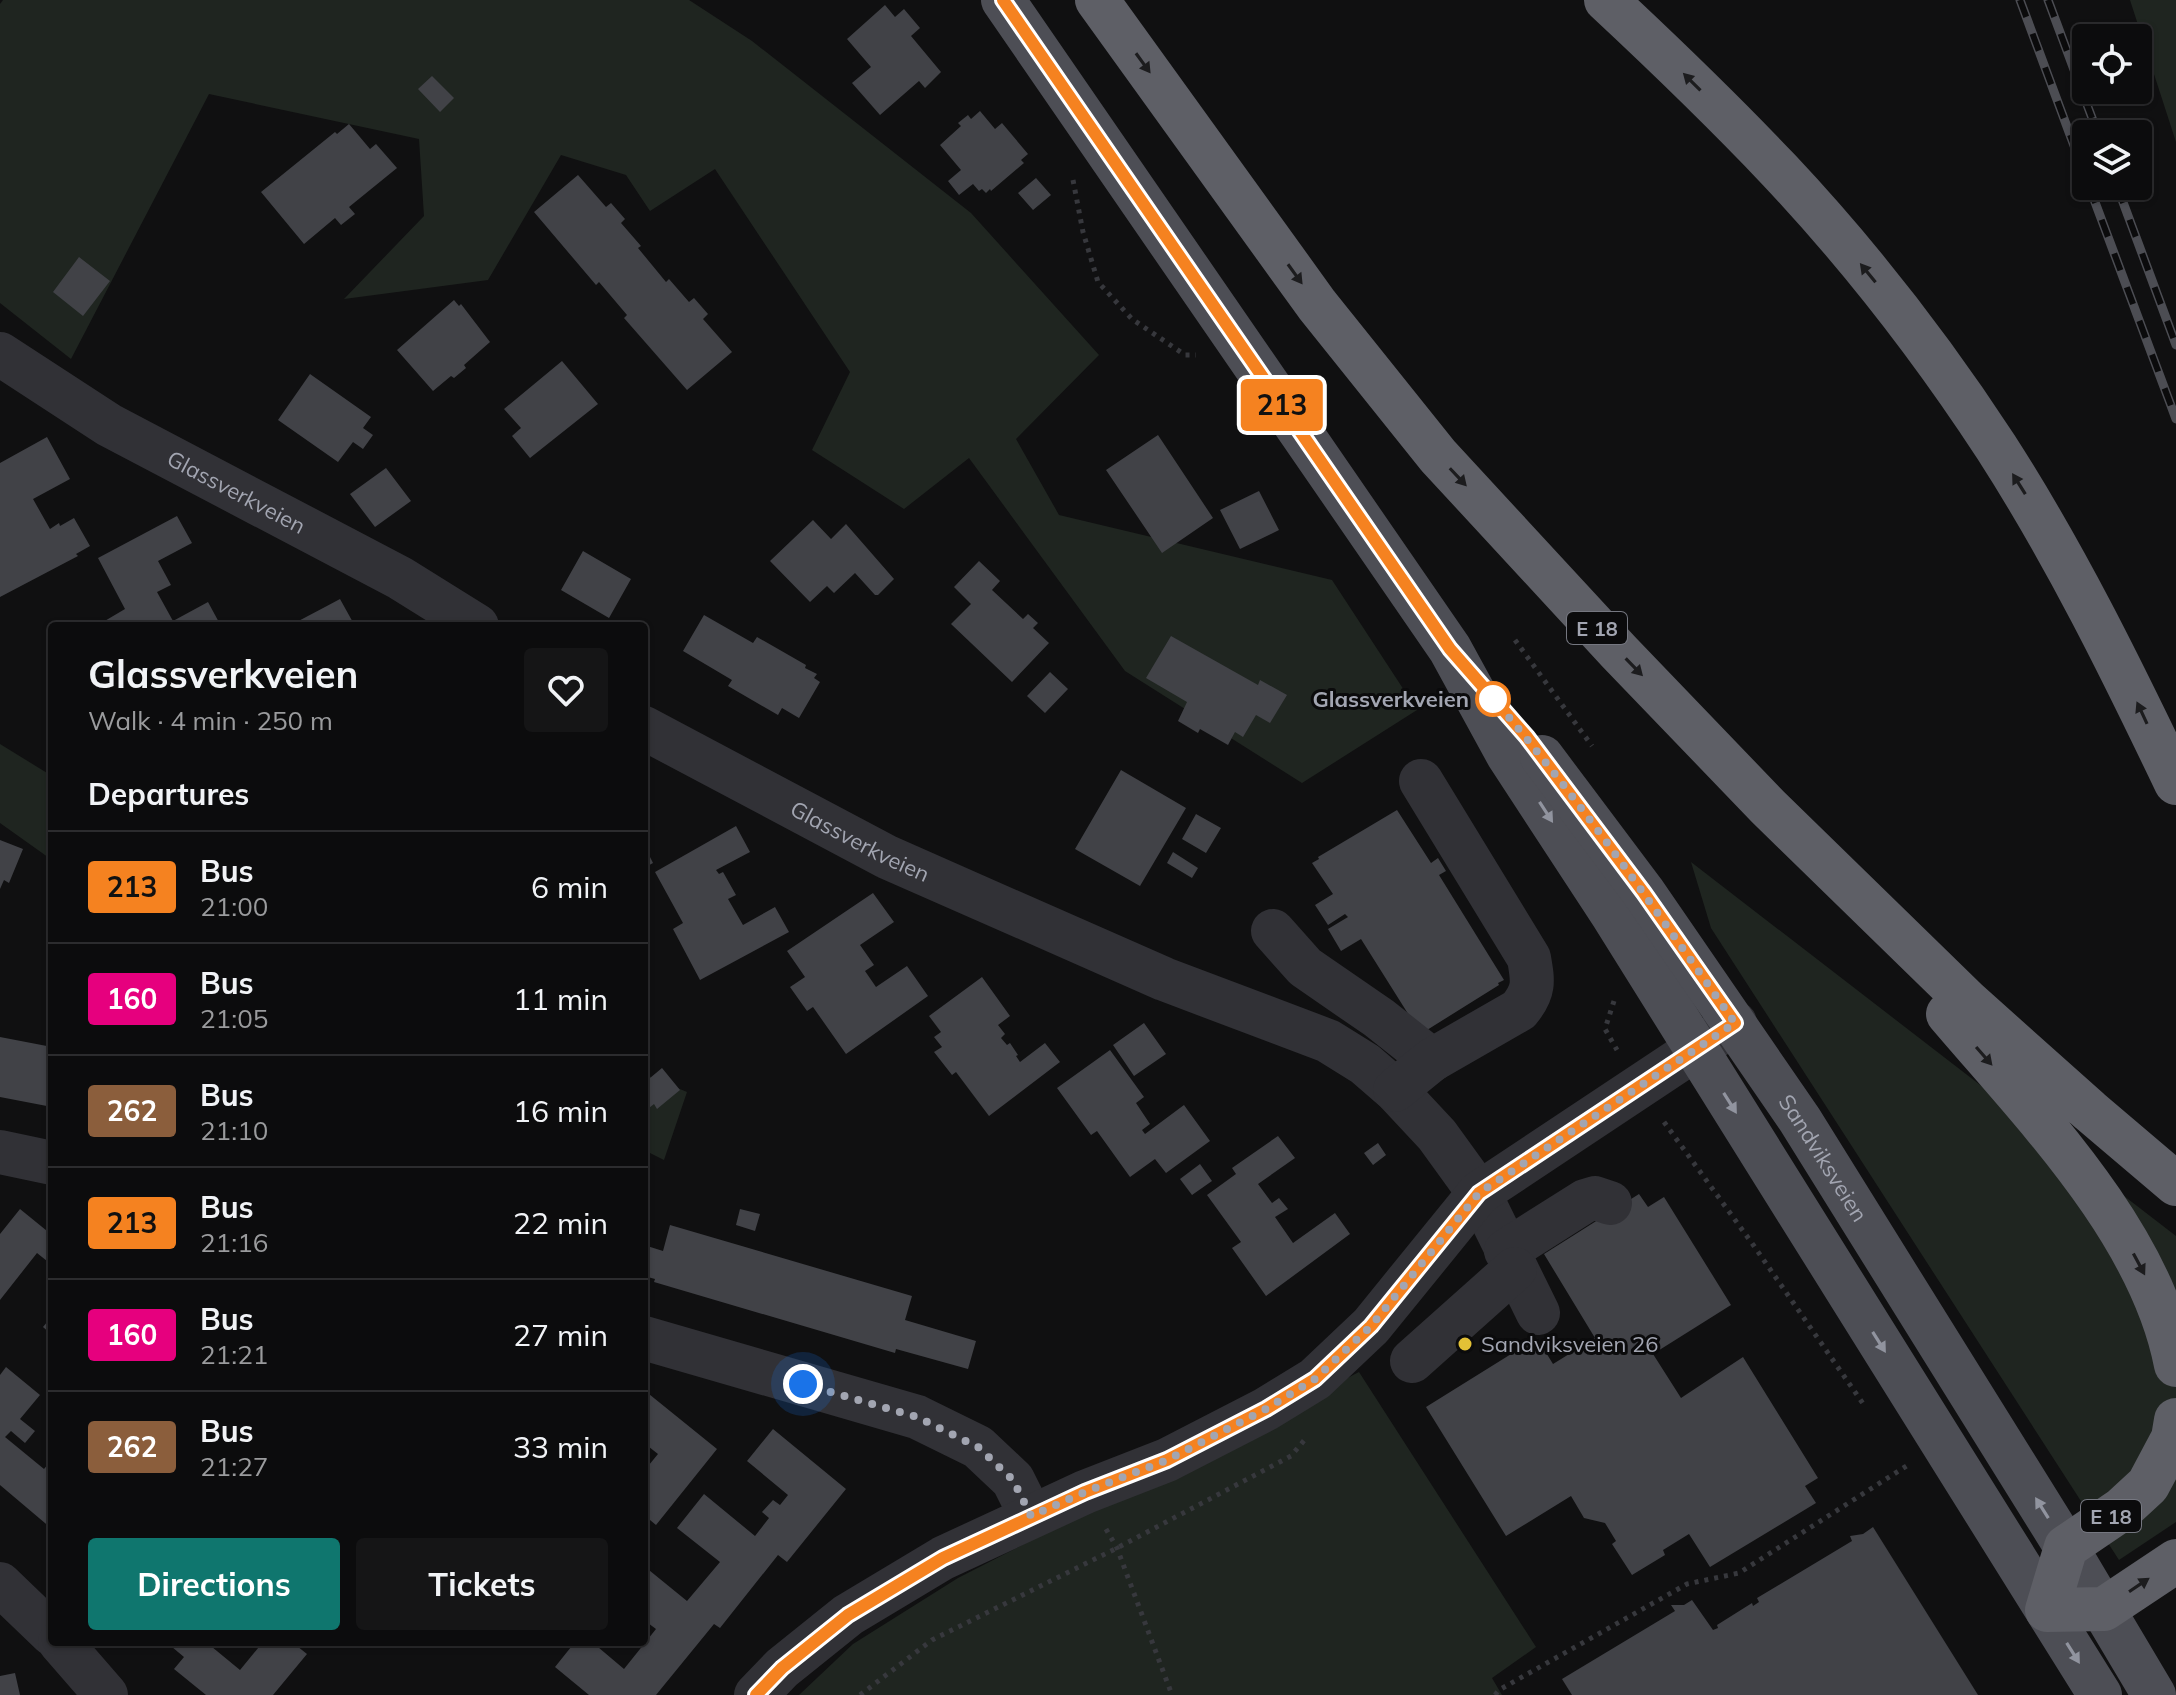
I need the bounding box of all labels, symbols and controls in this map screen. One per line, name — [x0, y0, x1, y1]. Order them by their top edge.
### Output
map controls — [2072, 24, 2152, 200]
button: locate — [2072, 24, 2152, 104]
one-way arrow — [1135, 53, 1150, 74]
one-way arrow — [1683, 73, 1702, 91]
button: layers — [2072, 120, 2152, 200]
one-way arrow — [1287, 263, 1303, 285]
one-way arrow — [1860, 263, 1877, 283]
line badge: 213 — [1236, 379, 1328, 431]
text: 213 — [1257, 387, 1307, 422]
street label: Glassverkveien — [162, 444, 310, 540]
one-way arrow — [1448, 467, 1466, 486]
one-way arrow — [2012, 473, 2026, 495]
road number: E 18 — [1567, 612, 1627, 644]
button: heart — [524, 648, 608, 732]
text: Glassverkveien — [88, 650, 358, 698]
one-way arrow — [1625, 658, 1643, 677]
marker: Glassverkveien — [1476, 682, 1510, 716]
place label: Glassverkveien — [1312, 685, 1469, 713]
one-way arrow — [2135, 701, 2149, 724]
text: Walk · 4 min · 250 m — [88, 704, 333, 737]
text: Departures — [88, 775, 249, 813]
street label: Glassverkveien — [786, 794, 934, 888]
one-way arrow — [1538, 802, 1553, 823]
text: Bus — [200, 852, 254, 890]
text: 6 min — [531, 868, 608, 906]
text: 213 — [107, 869, 157, 904]
text: 21:00 — [200, 890, 268, 923]
text: Bus — [200, 964, 254, 1002]
text: 11 min — [513, 980, 608, 1018]
text: 160 — [107, 981, 157, 1016]
text: 21:05 — [200, 1002, 268, 1035]
one-way arrow — [1975, 1046, 1992, 1066]
text: Bus — [200, 1076, 254, 1114]
street label: Sandviksveien — [1773, 1089, 1874, 1227]
text: 16 min — [513, 1092, 608, 1130]
one-way arrow — [1722, 1092, 1736, 1114]
text: 262 — [107, 1093, 157, 1128]
text: 21:10 — [200, 1114, 268, 1147]
text: Bus — [200, 1188, 254, 1226]
text: 22 min — [513, 1204, 608, 1242]
text: 213 — [107, 1205, 157, 1240]
text: 21:16 — [200, 1226, 268, 1259]
one-way arrow — [2133, 1253, 2146, 1276]
text: Bus — [200, 1300, 254, 1338]
text: 27 min — [513, 1316, 608, 1354]
text: 160 — [107, 1317, 157, 1352]
place label: Sandviksveien 26 — [1481, 1330, 1658, 1358]
one-way arrow — [1871, 1331, 1885, 1353]
marker: Sandviksveien 26 — [1456, 1335, 1474, 1353]
text: 21:21 — [200, 1338, 268, 1371]
your location — [783, 1364, 823, 1404]
text: Bus — [200, 1412, 254, 1450]
text: 33 min — [513, 1428, 608, 1466]
text: 262 — [107, 1429, 157, 1464]
text: 21:27 — [200, 1450, 268, 1483]
one-way arrow — [2035, 1497, 2049, 1519]
road number: E 18 — [2081, 1500, 2141, 1532]
button: Directions — [88, 1538, 340, 1630]
button: Tickets — [356, 1538, 608, 1630]
one-way arrow — [2129, 1578, 2150, 1593]
one-way arrow — [2066, 1642, 2081, 1663]

